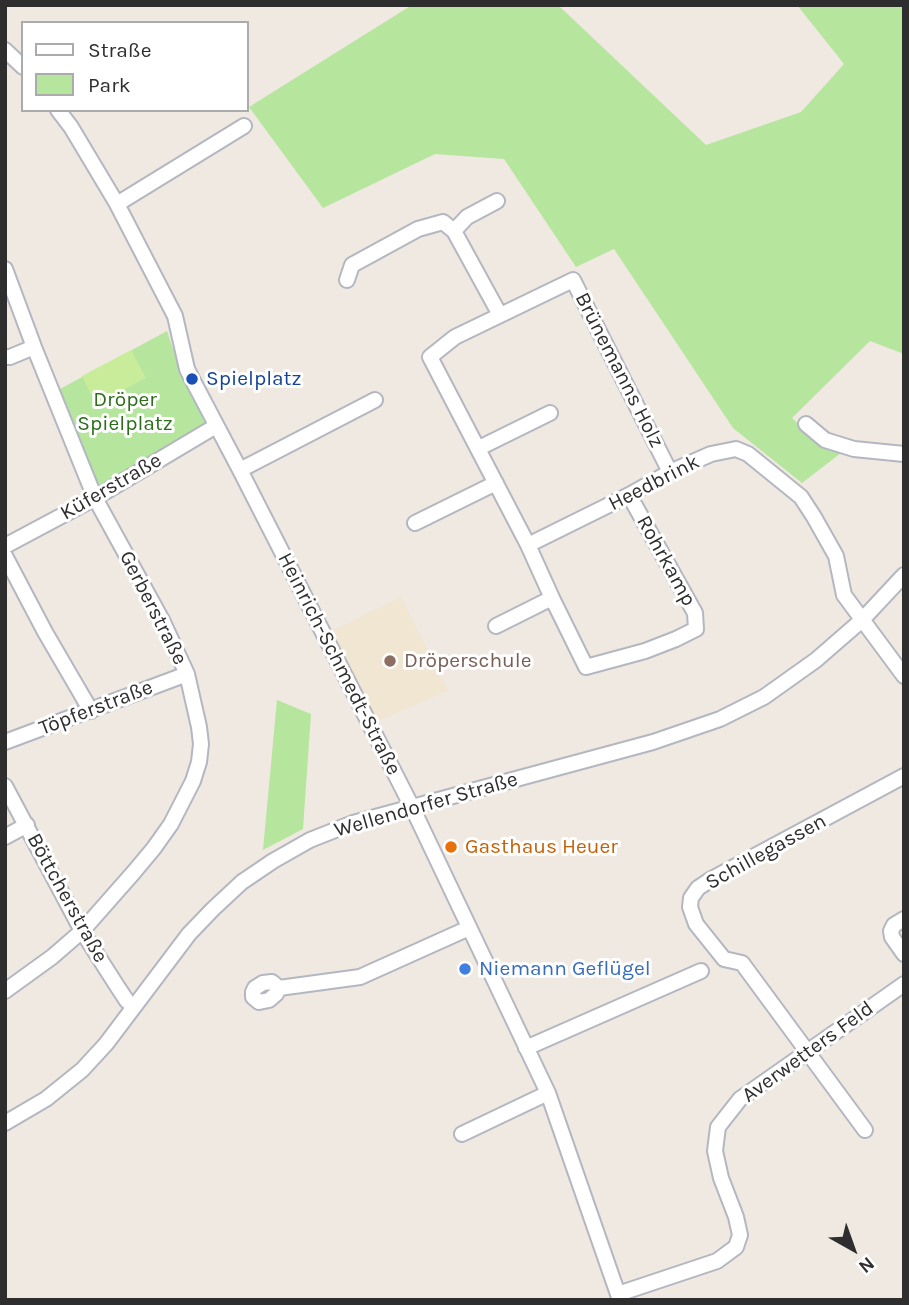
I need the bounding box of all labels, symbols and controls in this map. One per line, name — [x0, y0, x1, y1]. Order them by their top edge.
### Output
legend — [21, 21, 248, 112]
text: Straße — [88, 38, 151, 62]
text: Park — [88, 73, 131, 97]
street label: Brünemanns Holz — [569, 288, 669, 452]
place label: Spielplatz — [206, 366, 301, 392]
marker: Spielplatz — [184, 371, 200, 387]
park label: Dröper Spielplatz — [77, 387, 173, 437]
street label: Küferstraße — [56, 448, 166, 526]
street label: Heedbrink — [604, 449, 704, 517]
street label: Rohrkamp — [631, 511, 701, 611]
street label: Gerberstraße — [114, 547, 192, 669]
street label: Heinrich-Schmedt-Straße — [272, 549, 406, 779]
place label: Dröperschule — [404, 648, 532, 674]
marker: Dröperschule — [382, 653, 398, 669]
street label: Töpferstraße — [36, 675, 156, 741]
street label: Wellendorfer Straße — [331, 767, 521, 843]
street label: Schillegassen — [701, 809, 831, 895]
street label: Böttcherstraße — [21, 829, 113, 967]
place label: Gasthaus Heuer — [465, 834, 618, 860]
marker: Gasthaus Heuer — [443, 839, 459, 855]
place label: Niemann Geflügel — [479, 956, 651, 982]
marker: Niemann Geflügel — [457, 961, 473, 977]
street label: Averwetters Feld — [737, 996, 879, 1108]
north arrow — [818, 1214, 888, 1284]
text: N — [854, 1252, 879, 1278]

